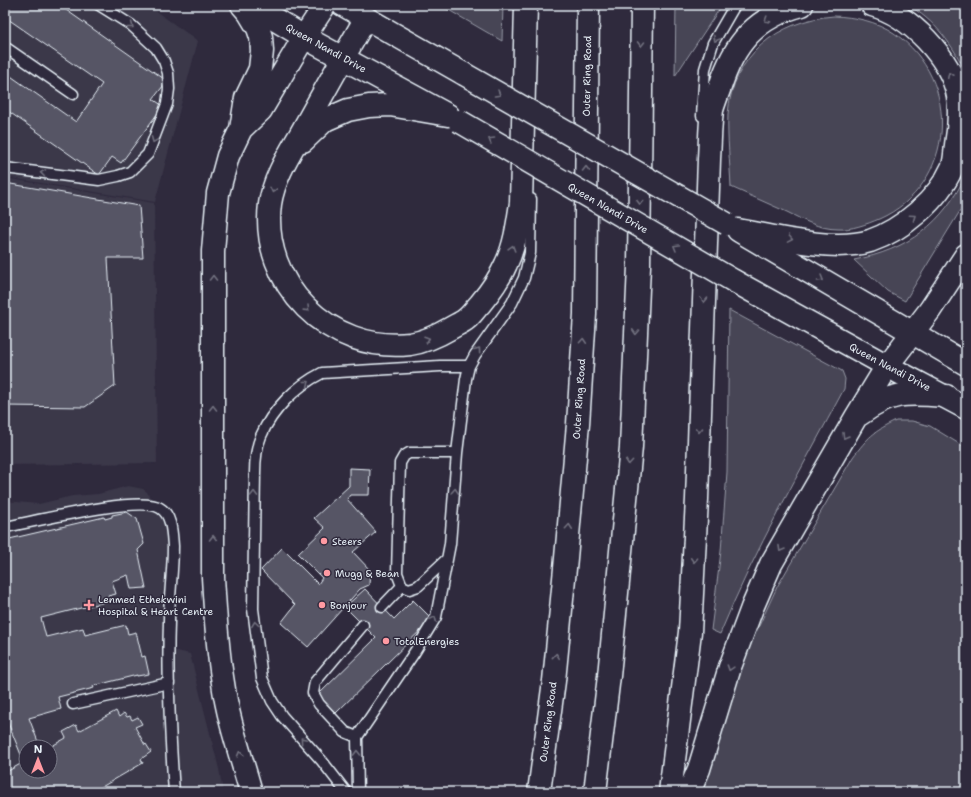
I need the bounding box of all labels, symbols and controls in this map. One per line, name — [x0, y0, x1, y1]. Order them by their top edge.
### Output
one-way arrow — [764, 16, 771, 23]
street label: Queen Nandi Drive — [283, 20, 369, 76]
one-way arrow — [127, 22, 134, 29]
street label: Outer Ring Road — [580, 35, 594, 117]
one-way arrow — [713, 35, 720, 42]
one-way arrow — [637, 41, 645, 47]
one-way arrow — [947, 72, 955, 80]
one-way arrow — [494, 89, 501, 96]
one-way arrow — [150, 136, 158, 143]
one-way arrow — [488, 137, 495, 144]
one-way arrow — [582, 166, 590, 172]
one-way arrow — [40, 169, 46, 178]
street label: Queen Nandi Drive — [566, 180, 651, 236]
one-way arrow — [270, 187, 278, 193]
one-way arrow — [635, 199, 644, 205]
one-way arrow — [909, 214, 916, 222]
one-way arrow — [787, 234, 793, 243]
one-way arrow — [507, 244, 516, 251]
one-way arrow — [673, 245, 680, 252]
one-way arrow — [209, 275, 217, 281]
one-way arrow — [817, 275, 824, 282]
one-way arrow — [699, 297, 708, 303]
one-way arrow — [302, 304, 310, 312]
one-way arrow — [632, 329, 641, 335]
one-way arrow — [423, 335, 430, 343]
one-way arrow — [578, 338, 587, 344]
street label: Queen Nandi Drive — [847, 340, 933, 394]
one-way arrow — [473, 347, 481, 354]
street label: Outer Ring Road — [570, 358, 588, 440]
one-way arrow — [302, 380, 309, 387]
one-way arrow — [209, 405, 217, 411]
one-way arrow — [695, 427, 703, 433]
one-way arrow — [843, 432, 850, 439]
one-way arrow — [625, 459, 634, 465]
one-way arrow — [450, 488, 459, 494]
one-way arrow — [250, 491, 258, 497]
one-way arrow — [565, 524, 574, 530]
one-way arrow — [209, 535, 217, 541]
place label: Steers — [332, 535, 362, 548]
marker: Steers — [319, 536, 329, 546]
one-way arrow — [778, 544, 785, 552]
one-way arrow — [690, 557, 698, 563]
place label: Mugg & Bean — [335, 567, 399, 580]
marker: Mugg & Bean — [322, 568, 332, 578]
place label: Lenmed Ethekwini Hospital & Heart Centre — [98, 593, 214, 618]
marker: Lenmed Ethekwini Hospital & Heart Centre — [83, 599, 95, 611]
place label: Bonjour — [330, 599, 367, 612]
marker: Bonjour — [317, 600, 327, 610]
one-way arrow — [430, 615, 438, 622]
one-way arrow — [251, 621, 260, 627]
place label: TotalEnergies — [394, 635, 459, 648]
marker: TotalEnergies — [381, 636, 391, 646]
one-way arrow — [551, 653, 560, 659]
one-way arrow — [726, 664, 735, 671]
street label: Outer Ring Road — [537, 680, 559, 763]
one-way arrow — [301, 738, 308, 745]
north arrow — [18, 739, 58, 779]
text: N — [34, 742, 43, 757]
one-way arrow — [353, 750, 361, 756]
one-way arrow — [236, 751, 245, 758]

